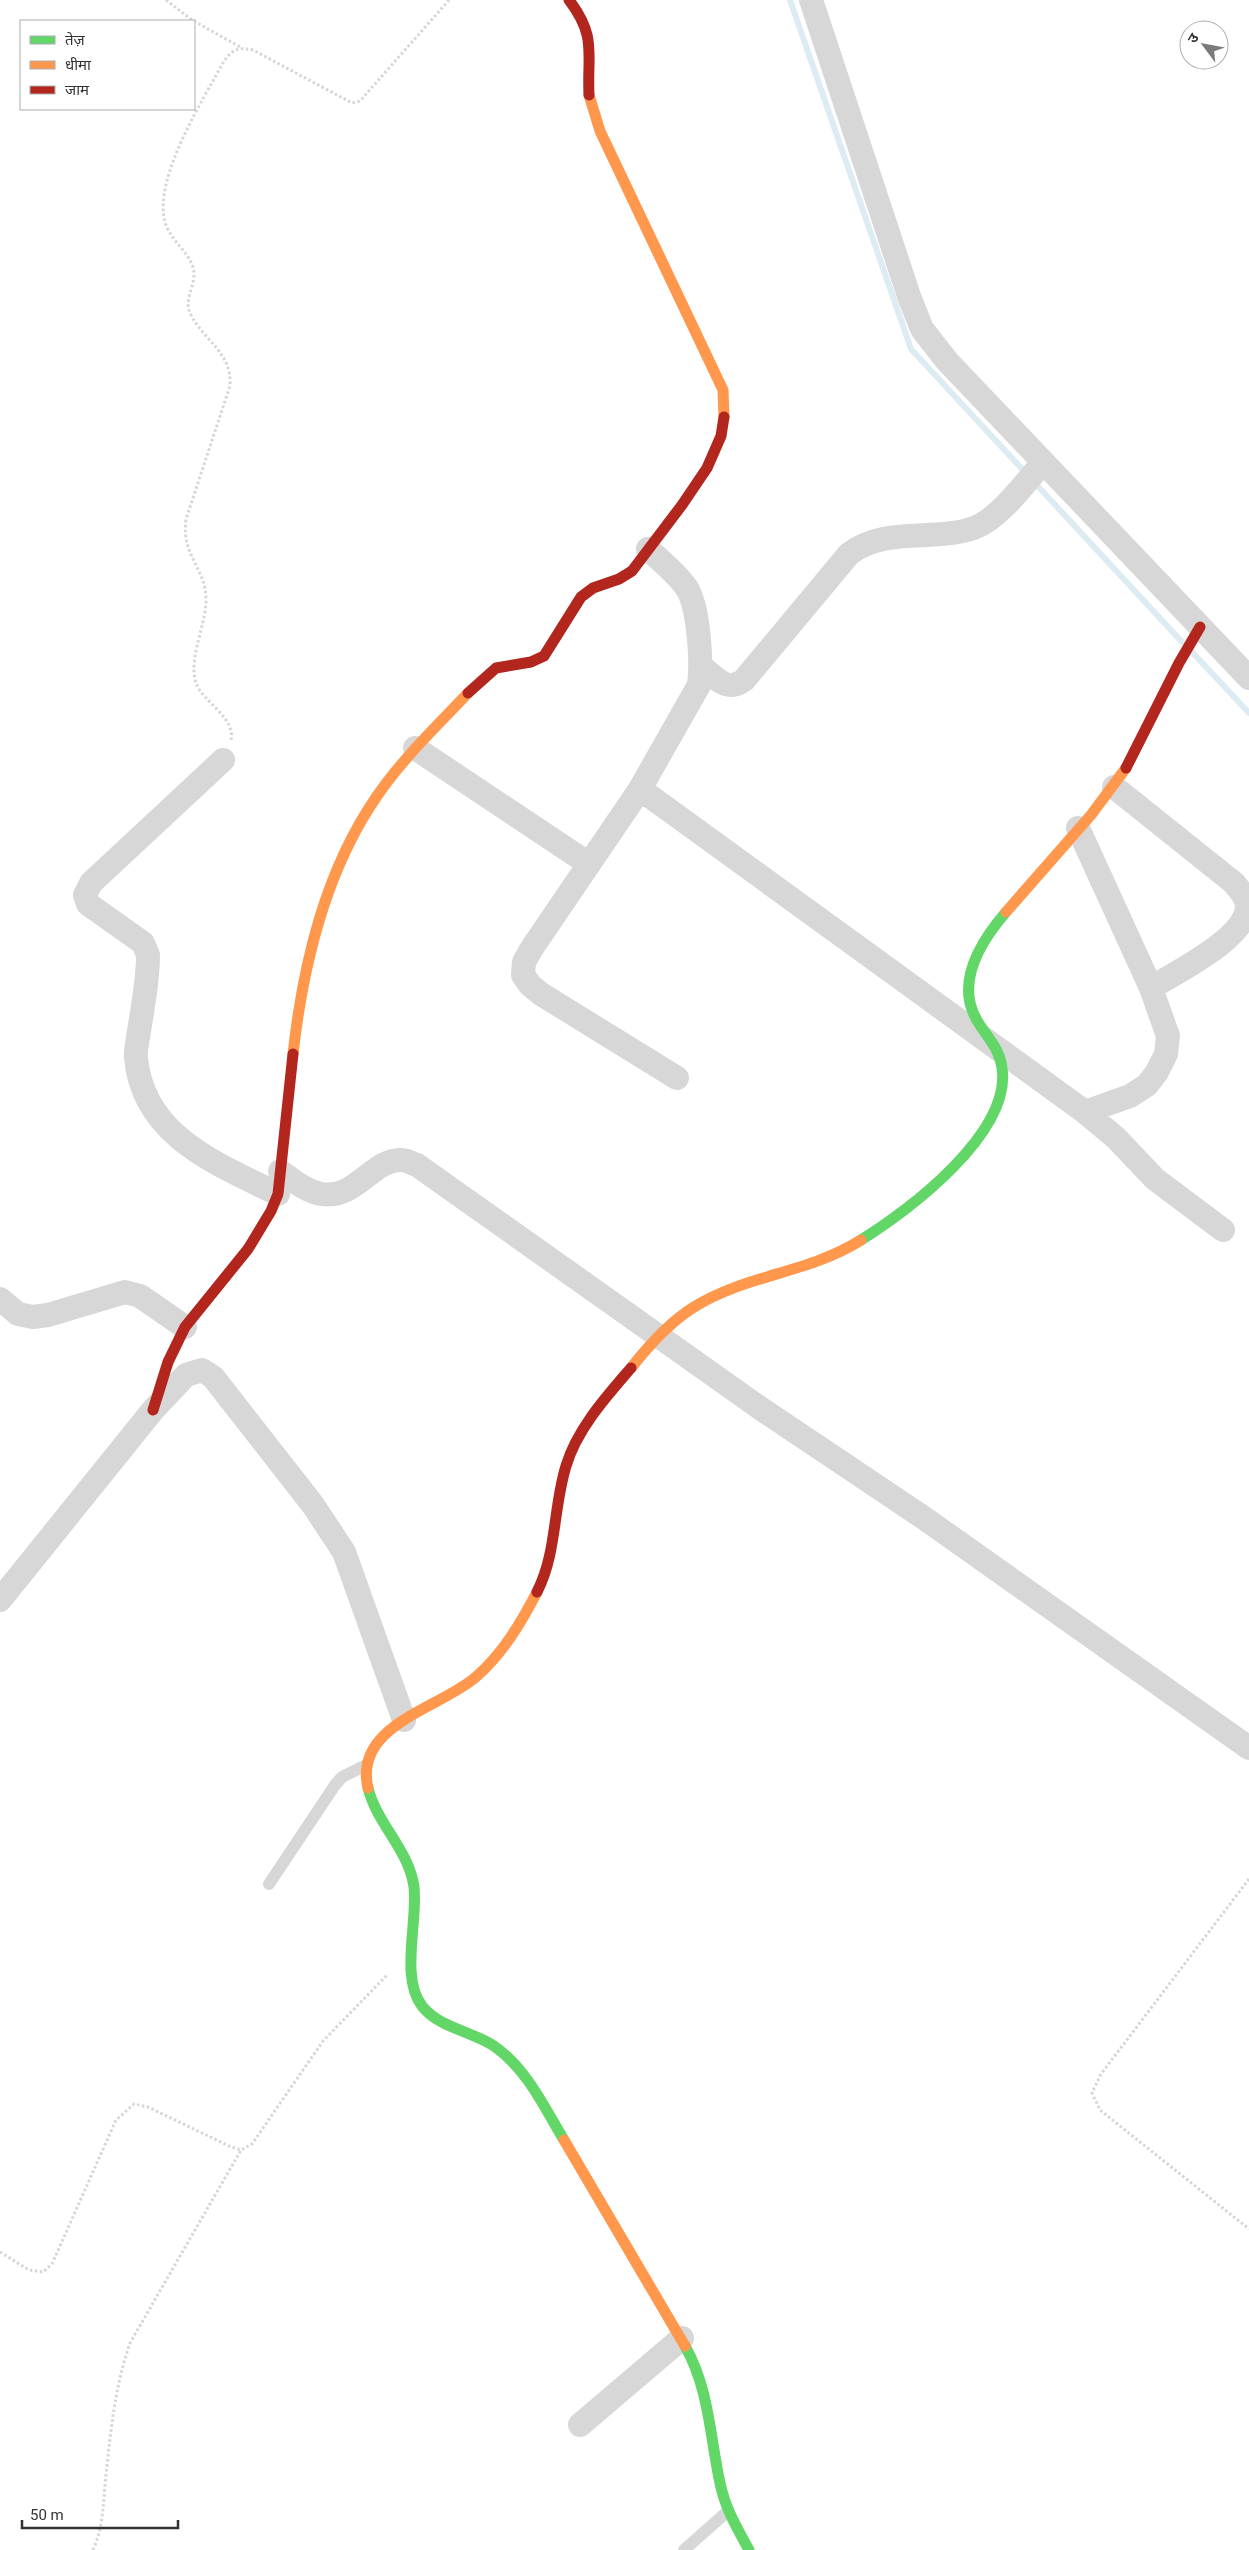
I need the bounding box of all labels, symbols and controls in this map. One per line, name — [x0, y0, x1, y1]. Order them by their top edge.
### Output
legend — [20, 20, 195, 110]
north arrow — [1179, 20, 1229, 70]
text: उ — [1184, 30, 1202, 46]
text: तेज़ — [65, 31, 86, 49]
text: धीमा — [65, 56, 92, 74]
text: जाम — [65, 81, 90, 99]
scale bar — [22, 2498, 179, 2530]
text: 50 m — [30, 2506, 64, 2524]

